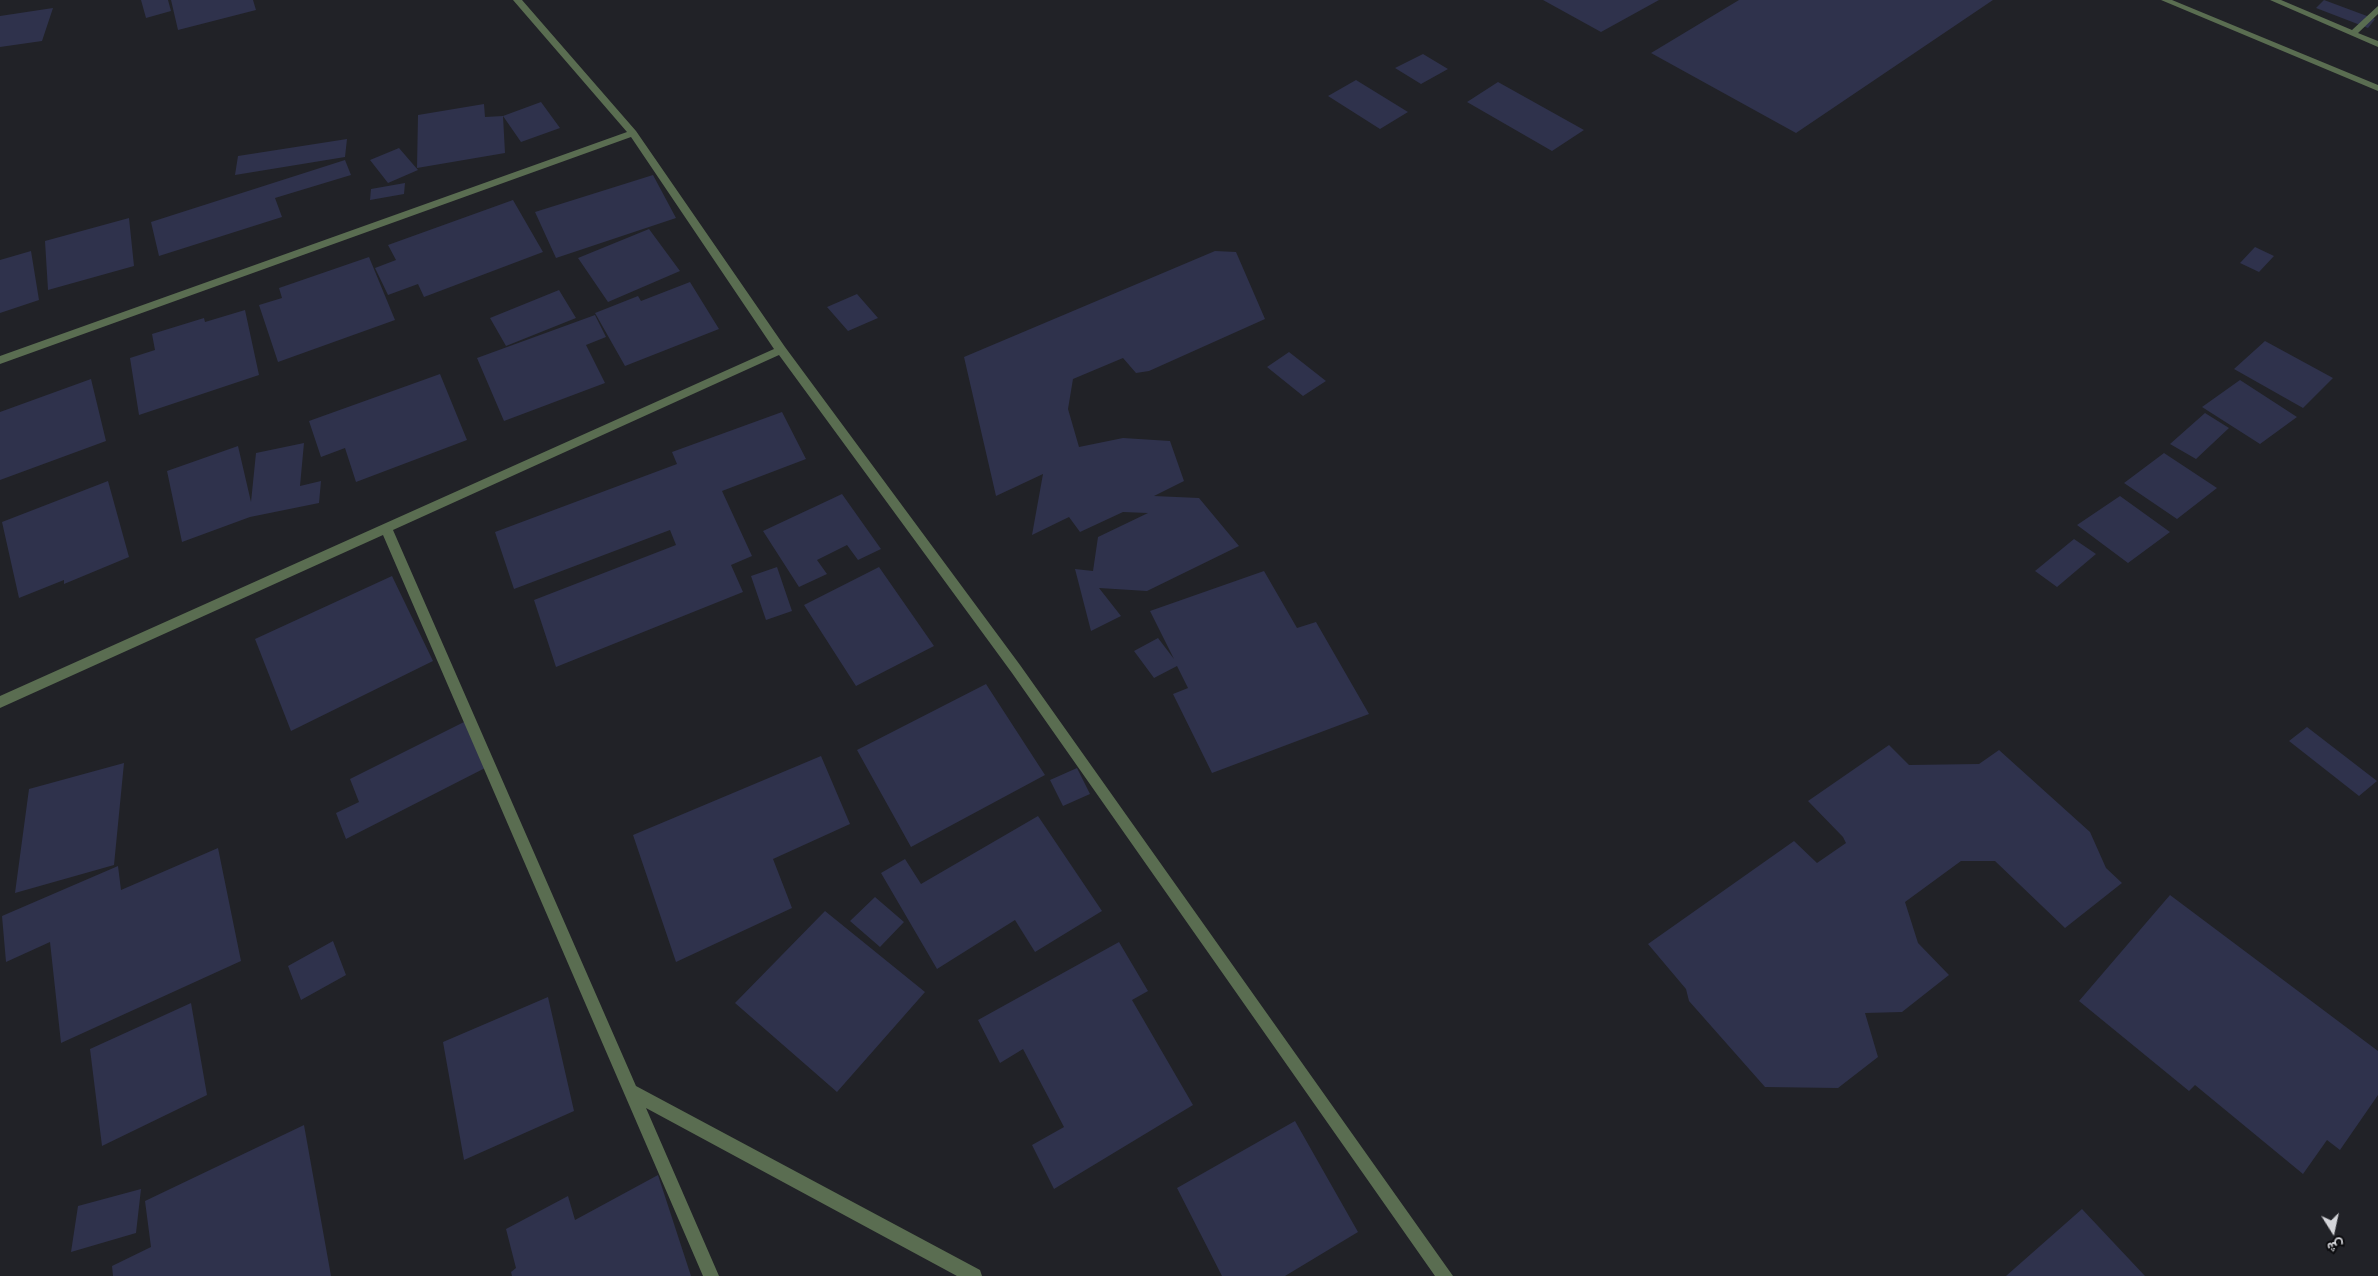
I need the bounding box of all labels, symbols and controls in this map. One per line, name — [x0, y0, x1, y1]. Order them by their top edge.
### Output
north arrow — [2308, 1206, 2358, 1256]
text: ش — [2326, 1234, 2346, 1257]

